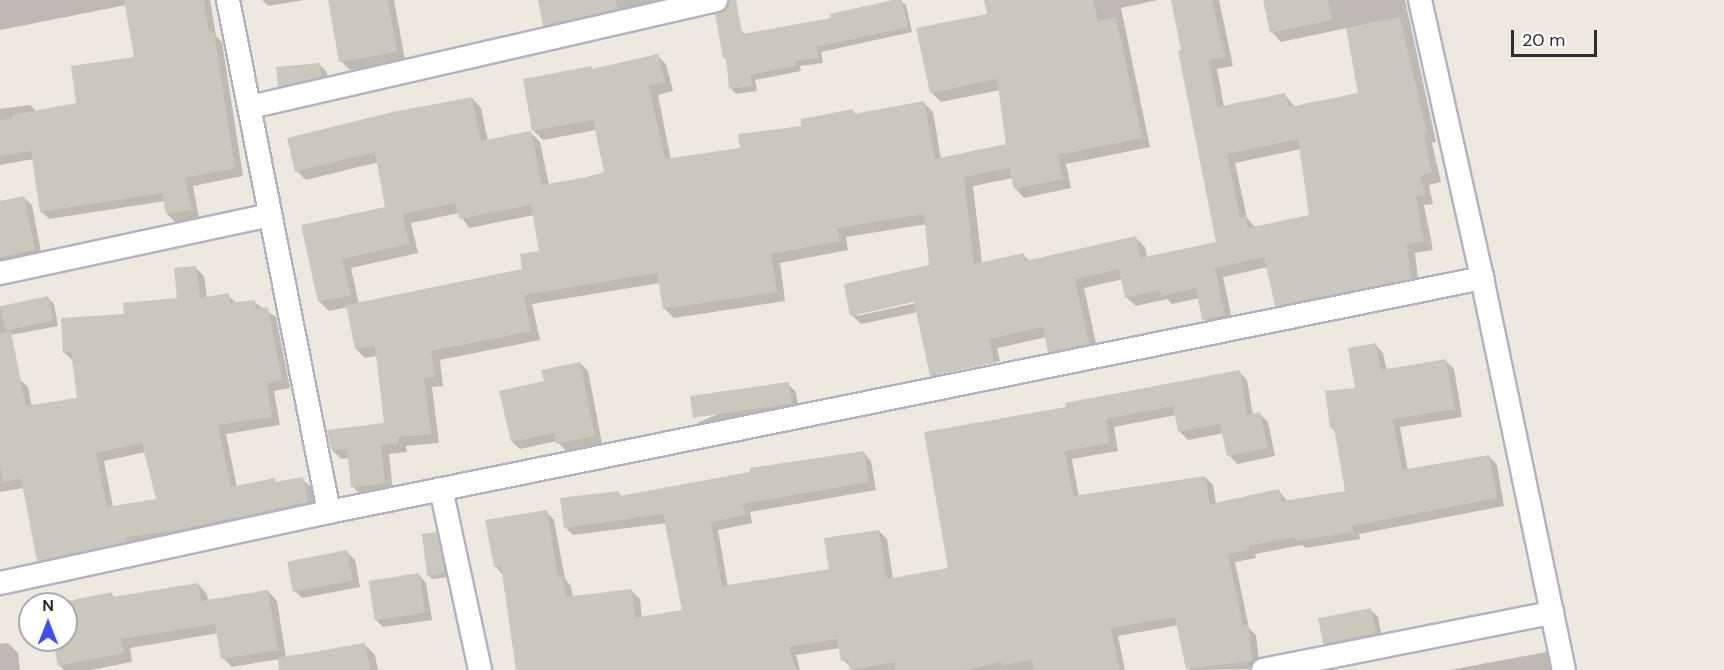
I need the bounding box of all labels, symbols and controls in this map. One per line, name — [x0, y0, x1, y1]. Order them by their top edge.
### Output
scale bar — [1514, 18, 1600, 56]
text: 20 m — [1522, 28, 1565, 52]
north arrow — [18, 592, 78, 652]
text: N — [42, 595, 54, 616]

